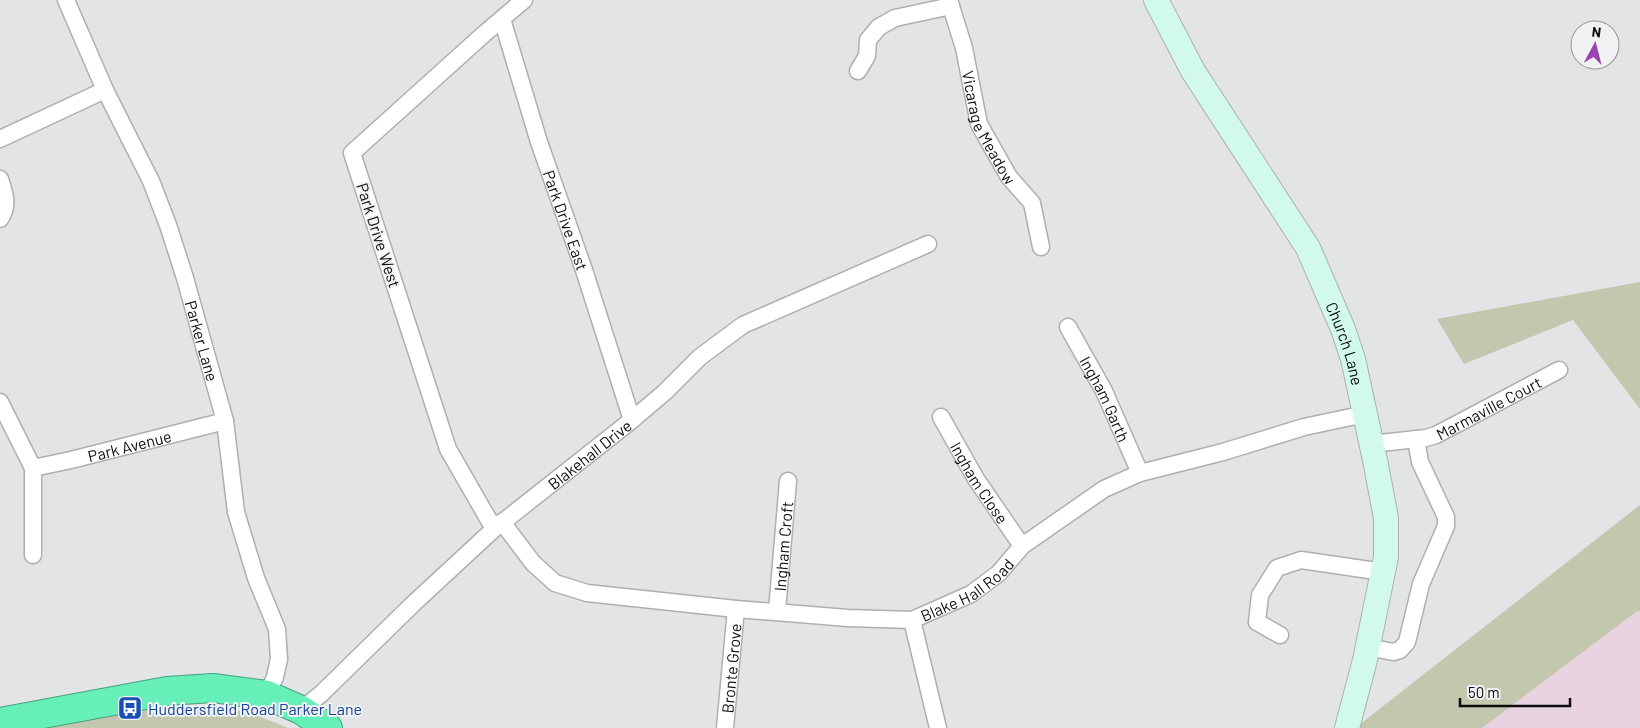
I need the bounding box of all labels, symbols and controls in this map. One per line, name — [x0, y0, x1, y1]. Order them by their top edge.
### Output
north arrow — [1570, 20, 1620, 70]
text: N — [1591, 23, 1602, 41]
street label: Vicarage Meadow — [959, 69, 1020, 188]
street label: Park Drive East — [540, 167, 593, 273]
street label: Park Drive West — [353, 180, 405, 290]
street label: Parker Lane — [182, 298, 223, 383]
street label: Church Lane — [1323, 299, 1368, 387]
street label: Ingham Garth — [1077, 352, 1134, 444]
street label: Marmaville Court — [1432, 372, 1544, 443]
street label: Blakehall Drive — [544, 415, 635, 493]
street label: Park Avenue — [86, 426, 173, 465]
street label: Ingham Close — [947, 438, 1013, 527]
street label: Ingham Croft — [769, 500, 796, 592]
street label: Blake Hall Road — [917, 554, 1017, 625]
street label: Bronte Grove — [717, 622, 744, 714]
scale bar — [1460, 676, 1570, 708]
text: 50 m — [1468, 683, 1500, 701]
bus stop icon: Huddersfield Road Parker Lane — [117, 695, 143, 721]
place label: Huddersfield Road Parker Lane — [148, 699, 362, 718]

